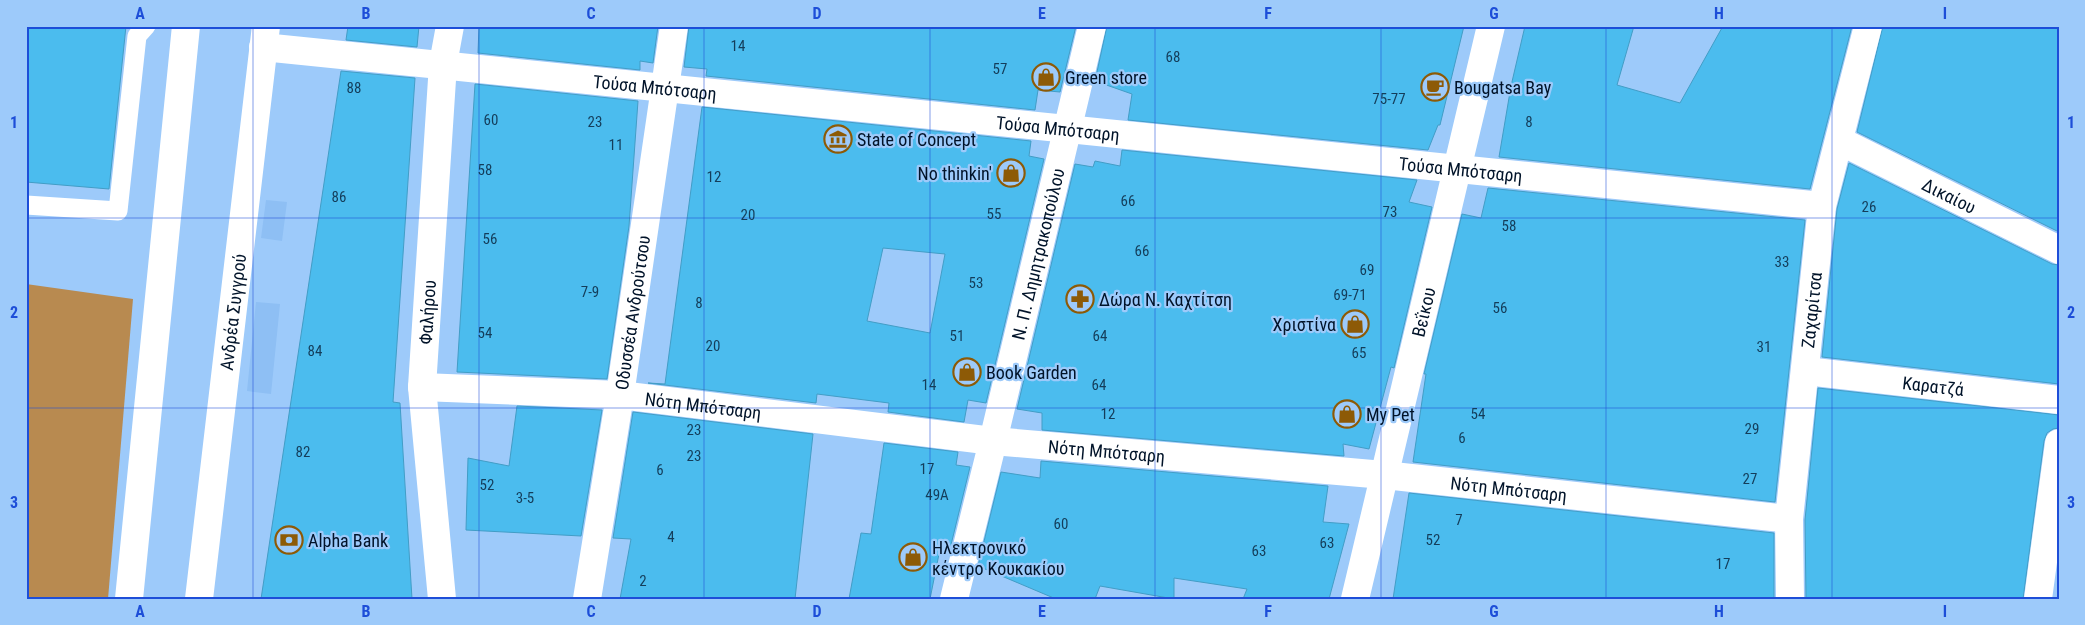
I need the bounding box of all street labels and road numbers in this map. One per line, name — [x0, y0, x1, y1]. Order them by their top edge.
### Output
street label: Τούσα Μπότσαρη — [592, 70, 718, 104]
street label: Τούσα Μπότσαρη — [995, 111, 1121, 145]
street label: Τούσα Μπότσαρη — [1398, 152, 1524, 186]
street label: Ν. Π. Δημητρακοπούλου — [1007, 166, 1068, 342]
street label: Δικαίου — [1919, 173, 1980, 218]
street label: Οδυσσέα Ανδρούτσου — [610, 234, 654, 391]
street label: Ανδρέα Συγγρού — [215, 252, 250, 371]
street label: Ζαχαρίτσα — [1797, 271, 1825, 349]
street label: Φαλήρου — [414, 279, 439, 345]
street label: Βεΐκου — [1407, 285, 1439, 339]
street label: Καρατζά — [1901, 372, 1965, 400]
street label: Νότη Μπότσαρη — [644, 388, 763, 423]
street label: Νότη Μπότσαρη — [1047, 435, 1166, 466]
street label: Νότη Μπότσαρη — [1449, 472, 1568, 505]

